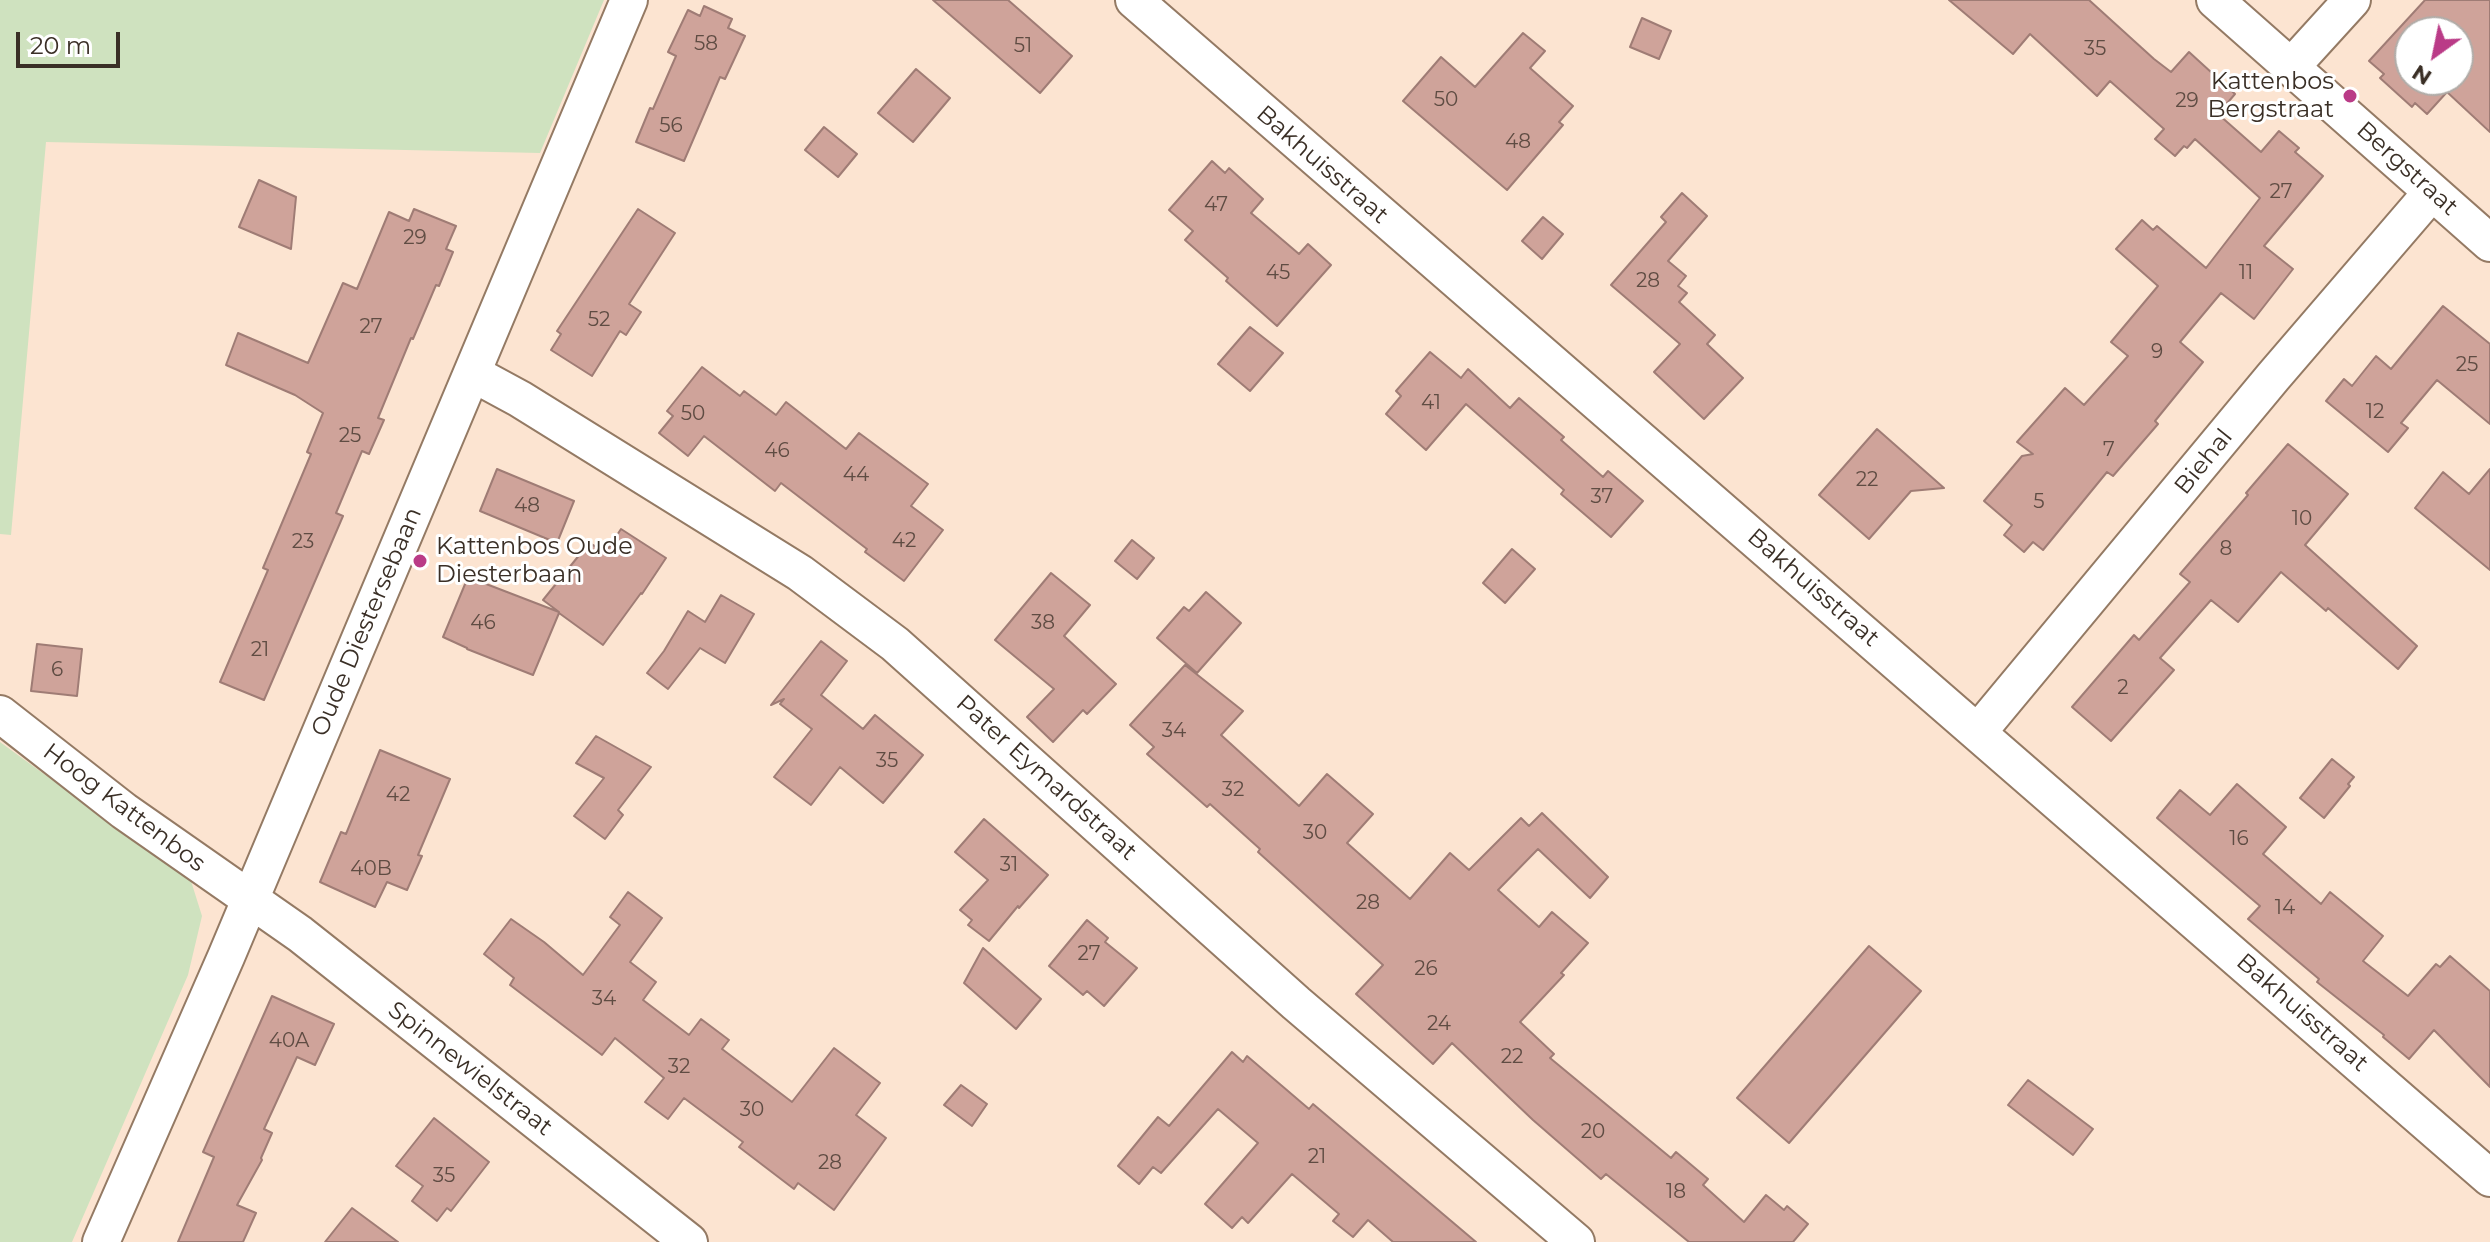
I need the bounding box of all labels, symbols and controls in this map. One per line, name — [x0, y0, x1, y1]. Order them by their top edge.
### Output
scale bar — [20, 16, 124, 66]
north arrow — [2394, 16, 2474, 96]
text: 20 m — [30, 31, 91, 60]
house number: 58 — [694, 32, 718, 56]
house number: 51 — [1014, 34, 1032, 58]
house number: 35 — [2084, 37, 2106, 61]
text: N — [2407, 59, 2437, 91]
place label: Kattenbos Bergstraat — [2207, 68, 2334, 124]
marker: Kattenbos Bergstraat — [2341, 87, 2359, 105]
house number: 50 — [1434, 88, 1458, 112]
house number: 29 — [2175, 89, 2199, 113]
street label: Bakhuisstraat — [1250, 100, 1394, 230]
house number: 56 — [659, 114, 683, 138]
street label: Bergstraat — [2350, 116, 2464, 222]
house number: 48 — [1505, 130, 1531, 154]
house number: 27 — [2269, 180, 2293, 204]
house number: 47 — [1204, 193, 1228, 217]
house number: 29 — [403, 226, 427, 250]
house number: 45 — [1266, 261, 1290, 285]
house number: 11 — [2239, 261, 2253, 285]
house number: 28 — [1636, 269, 1660, 293]
house number: 52 — [588, 308, 610, 332]
house number: 27 — [359, 315, 383, 339]
house number: 9 — [2151, 340, 2163, 364]
house number: 25 — [2456, 353, 2478, 377]
house number: 41 — [1421, 391, 1441, 415]
house number: 12 — [2366, 400, 2384, 424]
house number: 50 — [681, 402, 705, 426]
street label: Biehal — [2169, 423, 2239, 501]
house number: 25 — [339, 424, 361, 448]
house number: 7 — [2103, 438, 2115, 462]
house number: 46 — [764, 439, 790, 463]
house number: 44 — [843, 463, 869, 487]
house number: 22 — [1856, 468, 1878, 492]
house number: 37 — [1591, 485, 1613, 509]
house number: 5 — [2033, 490, 2045, 514]
house number: 48 — [514, 494, 540, 518]
street label: Oude Diestersebaan — [306, 503, 428, 741]
house number: 10 — [2292, 507, 2312, 531]
street label: Bakhuisstraat — [1741, 523, 1885, 653]
house number: 42 — [892, 529, 916, 553]
house number: 23 — [292, 530, 314, 554]
place label: Kattenbos Oude Diesterbaan — [436, 533, 633, 589]
house number: 8 — [2220, 537, 2232, 561]
marker: Kattenbos Oude Diesterbaan — [411, 552, 429, 570]
house number: 46 — [470, 611, 496, 635]
house number: 38 — [1031, 611, 1055, 635]
house number: 21 — [251, 638, 269, 662]
house number: 6 — [51, 658, 63, 682]
house number: 2 — [2117, 676, 2129, 700]
street label: Pater Eymardstraat — [950, 689, 1142, 867]
house number: 34 — [1162, 719, 1186, 743]
street label: Hoog Kattenbos — [37, 738, 211, 878]
house number: 35 — [876, 749, 898, 773]
house number: 32 — [1222, 778, 1244, 802]
house number: 42 — [386, 783, 410, 807]
house number: 30 — [1303, 821, 1327, 845]
house number: 16 — [2229, 827, 2249, 851]
house number: 31 — [1000, 853, 1018, 877]
house number: 40B — [350, 857, 392, 881]
house number: 28 — [1356, 891, 1380, 915]
house number: 14 — [2275, 896, 2295, 920]
house number: 27 — [1077, 942, 1101, 966]
street label: Bakhuisstraat — [2230, 948, 2374, 1078]
house number: 26 — [1414, 957, 1438, 981]
house number: 34 — [592, 987, 616, 1011]
street label: Spinnewielstraat — [382, 996, 558, 1142]
house number: 24 — [1427, 1012, 1451, 1036]
house number: 40A — [269, 1029, 309, 1053]
house number: 22 — [1501, 1045, 1523, 1069]
house number: 32 — [668, 1055, 690, 1079]
house number: 30 — [740, 1098, 764, 1122]
house number: 20 — [1581, 1120, 1605, 1144]
house number: 21 — [1308, 1145, 1326, 1169]
house number: 28 — [818, 1151, 842, 1175]
house number: 35 — [433, 1164, 455, 1188]
house number: 18 — [1666, 1180, 1686, 1204]

